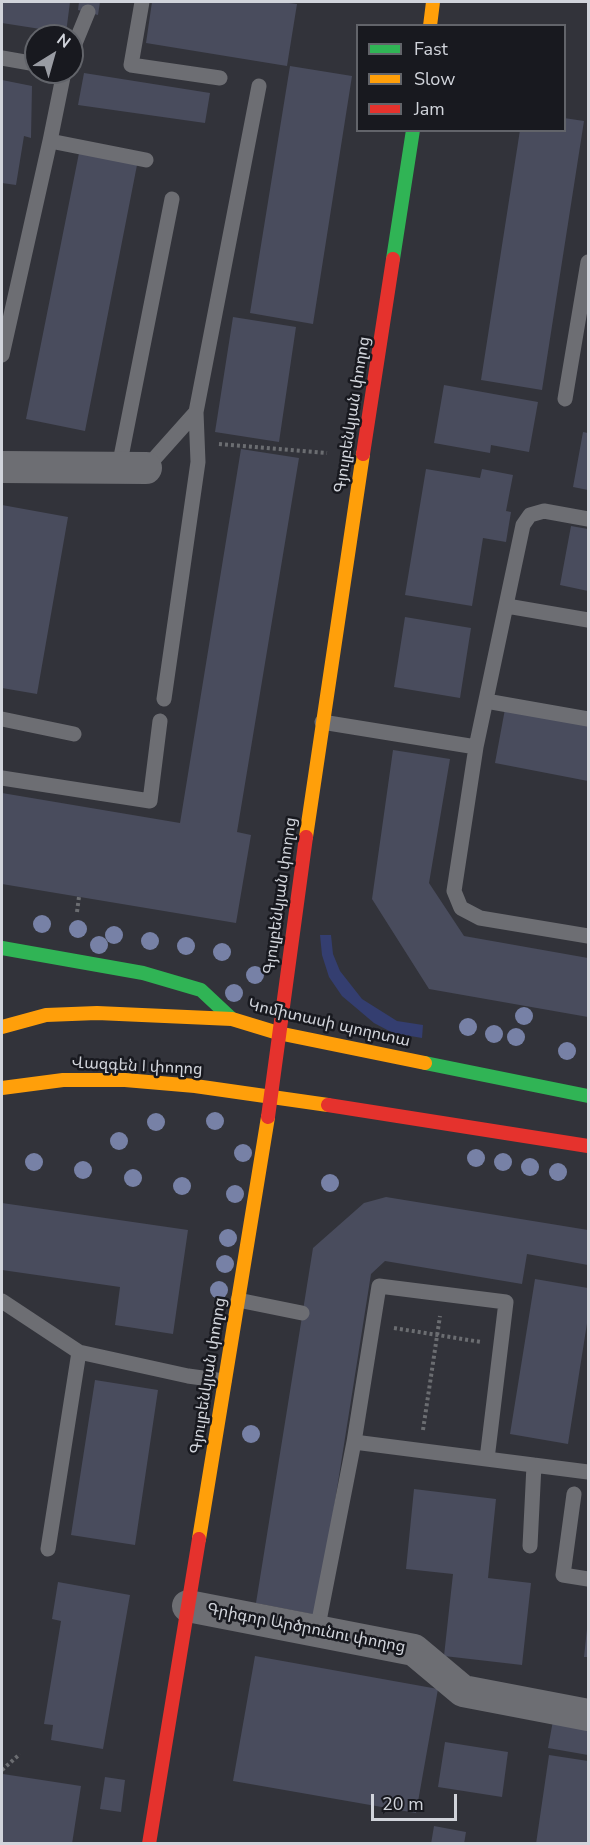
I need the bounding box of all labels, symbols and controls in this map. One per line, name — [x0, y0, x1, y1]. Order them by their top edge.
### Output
north arrow — [24, 24, 84, 84]
legend — [356, 24, 566, 132]
text: N — [52, 29, 75, 54]
text: Fast — [414, 37, 448, 61]
text: Slow — [414, 67, 455, 91]
text: Jam — [414, 97, 445, 121]
street label: Գյուլբենկյան փողոց — [331, 335, 375, 495]
street label: Գյուլբենկյան փողոց — [260, 816, 302, 976]
street label: Կոմիտասի պողոտա — [246, 996, 412, 1052]
street label: Վազգեն I փողոց — [71, 1054, 203, 1080]
street label: Գյուլբենկյան փողոց — [187, 1296, 231, 1456]
street label: Գրիգոր Արծրունու փողոց — [205, 1600, 407, 1658]
scale bar — [374, 1782, 460, 1820]
text: 20 m — [382, 1792, 424, 1816]

